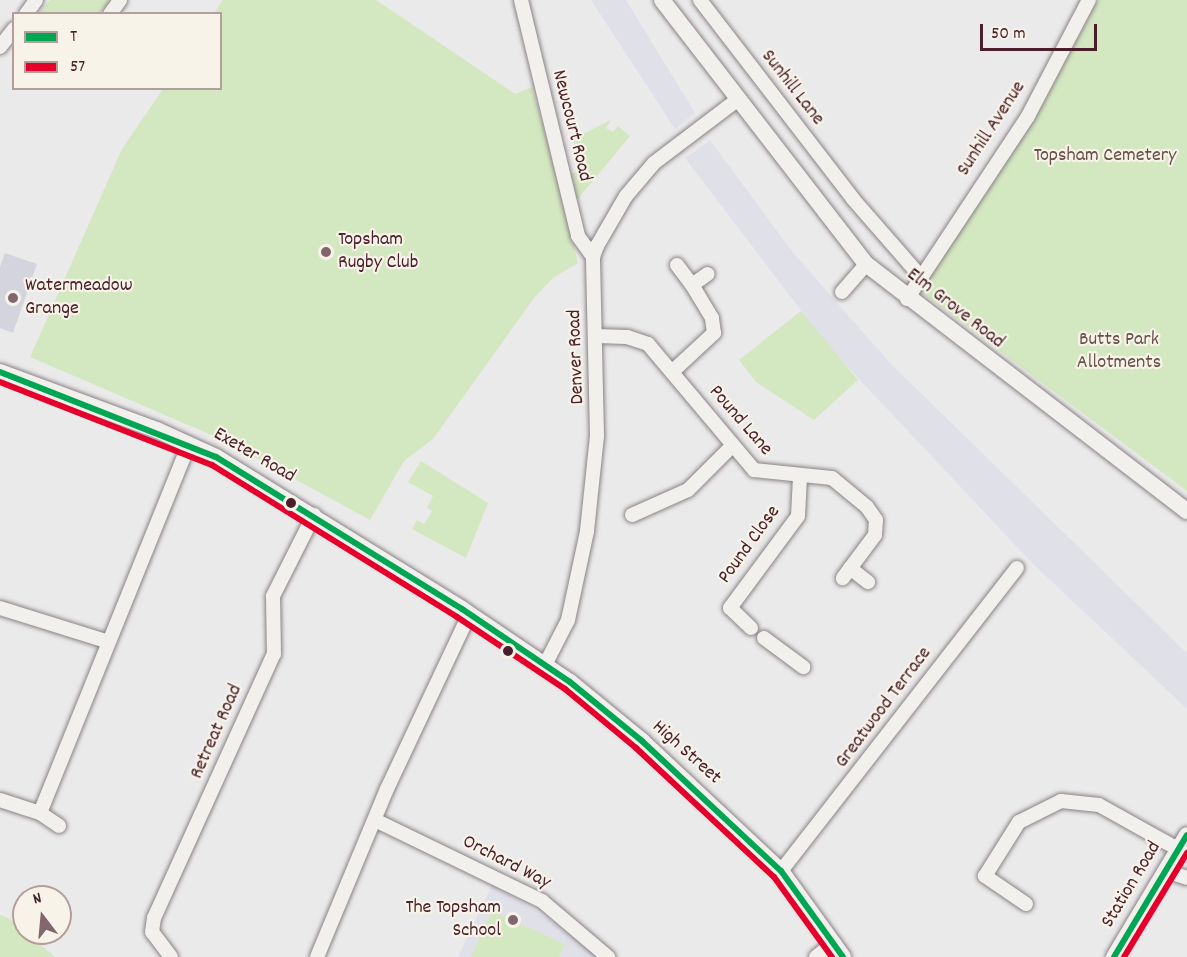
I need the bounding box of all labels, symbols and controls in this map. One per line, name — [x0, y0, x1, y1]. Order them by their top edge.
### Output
legend — [12, 12, 222, 90]
scale bar — [983, 12, 1100, 50]
text: 50 m — [991, 22, 1026, 47]
text: T — [70, 25, 77, 50]
street label: Sunhill Lane — [755, 45, 829, 131]
text: 57 — [70, 55, 85, 80]
street label: Newcourt Road — [546, 68, 596, 184]
street label: Sunhill Avenue — [952, 77, 1032, 181]
park label: Topsham Cemetery — [1034, 144, 1176, 168]
place label: Topsham Rugby Club — [338, 228, 418, 275]
marker: Topsham Rugby Club — [319, 245, 333, 259]
street label: Elm Grove Road — [901, 263, 1009, 355]
place label: Watermeadow Grange — [25, 274, 133, 321]
marker: Watermeadow Grange — [6, 291, 20, 305]
street label: Denver Road — [563, 309, 591, 405]
park label: Butts Park Allotments — [1077, 328, 1161, 375]
street label: Pound Lane — [703, 381, 777, 461]
street label: Exeter Road — [209, 423, 299, 489]
unlabelled marker — [285, 497, 297, 509]
street label: Pound Close — [714, 501, 786, 589]
street label: Greatwood Terrace — [831, 643, 937, 773]
unlabelled marker — [502, 645, 514, 657]
street label: Retreat Road — [186, 681, 248, 783]
street label: High Street — [646, 716, 726, 790]
street label: Orchard Way — [458, 831, 554, 895]
street label: Station Road — [1097, 837, 1167, 933]
north arrow — [12, 885, 72, 945]
text: N — [30, 887, 44, 911]
place label: The Topsham School — [405, 897, 501, 944]
marker: The Topsham School — [506, 913, 520, 927]

